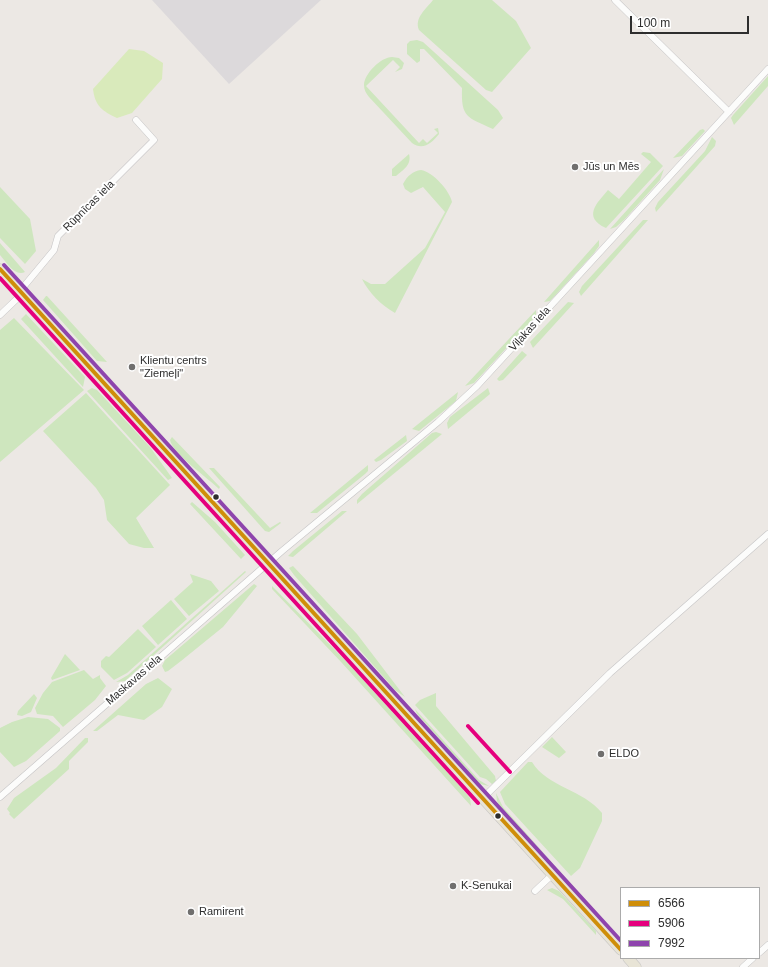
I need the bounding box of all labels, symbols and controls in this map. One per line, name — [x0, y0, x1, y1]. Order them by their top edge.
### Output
scale bar — [632, 8, 751, 34]
text: 100 m — [637, 16, 670, 30]
place label: Jūs un Mēs — [583, 160, 639, 174]
marker: Jūs un Mēs — [570, 162, 580, 172]
street label: Rūpnīcas iela — [61, 178, 117, 234]
street label: Viļakas iela — [507, 304, 553, 354]
place label: Klientu centrs "Ziemeļi" — [140, 354, 207, 380]
marker: Klientu centrs "Ziemeļi" — [127, 362, 137, 372]
unlabelled marker — [211, 492, 221, 502]
street label: Maskavas iela — [103, 652, 165, 708]
place label: ELDO — [609, 747, 639, 761]
marker: ELDO — [596, 749, 606, 759]
unlabelled marker — [493, 811, 503, 821]
place label: K-Senukai — [461, 879, 512, 893]
marker: K-Senukai — [448, 881, 458, 891]
legend — [620, 887, 760, 959]
text: 6566 — [658, 896, 685, 910]
place label: Ramirent — [199, 905, 244, 919]
marker: Ramirent — [186, 907, 196, 917]
text: 5906 — [658, 916, 685, 930]
text: 7992 — [658, 936, 685, 950]

